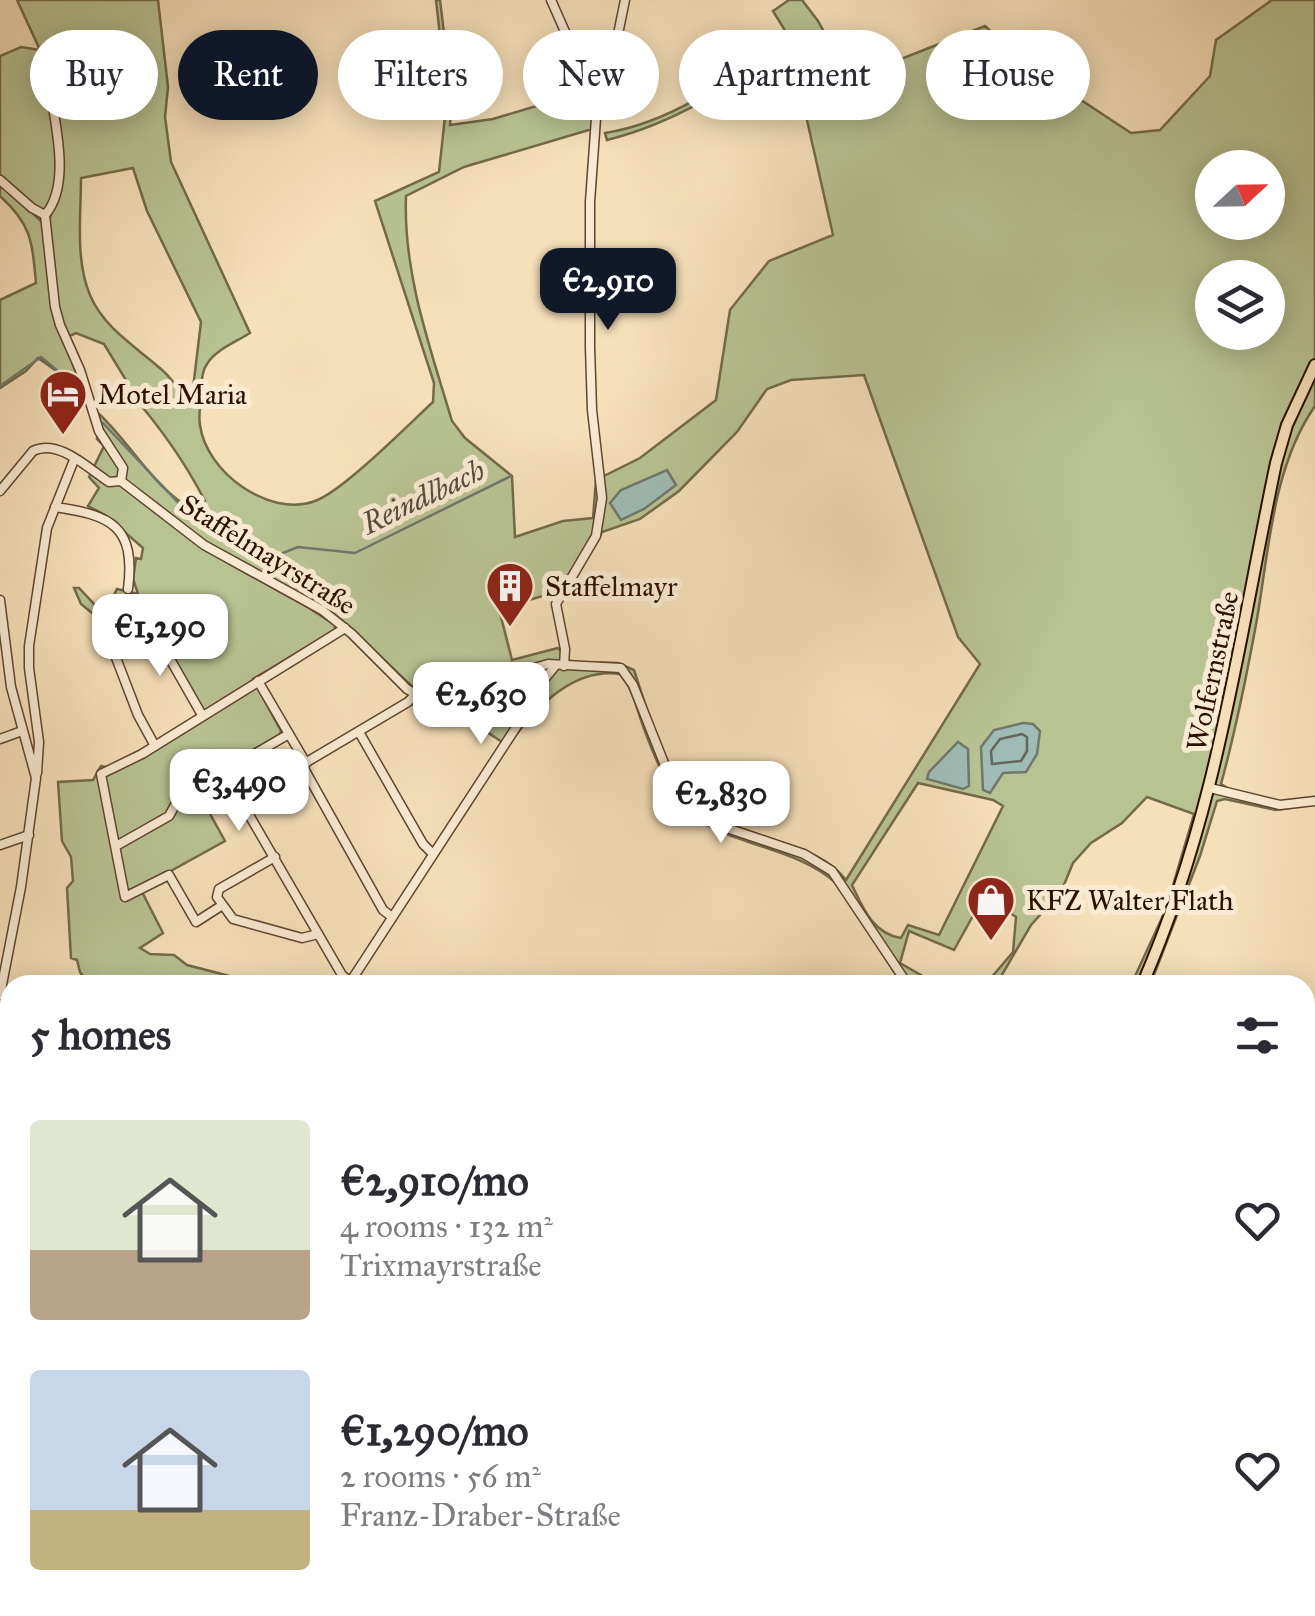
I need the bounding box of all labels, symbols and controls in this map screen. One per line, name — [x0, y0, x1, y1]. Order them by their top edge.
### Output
chip: Buy — [30, 30, 158, 120]
chip: Rent — [178, 30, 318, 120]
chip: Filters — [338, 30, 503, 120]
chip: New — [523, 30, 659, 120]
chip: Apartment — [679, 30, 906, 120]
chip: House — [926, 30, 1090, 120]
north arrow — [1195, 150, 1285, 240]
map controls — [1195, 150, 1285, 350]
pin: €2,910 — [527, 248, 689, 333]
button: layers — [1195, 260, 1285, 350]
text: €2,910 — [562, 261, 654, 300]
hotel icon: Motel Maria — [37, 368, 89, 436]
place label: Motel Maria — [98, 377, 247, 412]
water label: Reindlbach — [355, 452, 491, 543]
street label: Staffelmayrstraße — [173, 486, 362, 623]
building icon: Staffelmayr — [484, 560, 536, 628]
place label: Staffelmayr — [545, 569, 678, 604]
street label: Wolfernstraße — [1178, 588, 1246, 754]
pin: €1,290 — [79, 594, 241, 679]
text: €1,290 — [114, 607, 206, 646]
pin: €2,630 — [400, 662, 562, 747]
text: €2,630 — [435, 675, 527, 714]
pin: €3,490 — [158, 749, 320, 834]
pin: €2,830 — [640, 761, 802, 846]
text: €3,490 — [192, 762, 286, 801]
text: €2,830 — [675, 774, 767, 813]
shop icon: KFZ Walter Flath — [965, 874, 1017, 942]
place label: KFZ Walter Flath — [1026, 883, 1234, 918]
icon: filters — [1230, 1008, 1285, 1063]
text: 5 homes — [30, 1009, 171, 1061]
text: €2,910/mo — [340, 1155, 529, 1207]
icon: home — [110, 1160, 230, 1280]
icon: heart — [1230, 1193, 1285, 1248]
text: 4 rooms · 132 m² — [340, 1207, 553, 1246]
text: Trixmayrstraße — [340, 1246, 542, 1285]
text: €1,290/mo — [340, 1405, 529, 1457]
icon: home — [110, 1410, 230, 1530]
icon: heart — [1230, 1443, 1285, 1498]
text: 2 rooms · 56 m² — [340, 1457, 541, 1496]
text: Franz-Draber-Straße — [340, 1496, 621, 1535]

